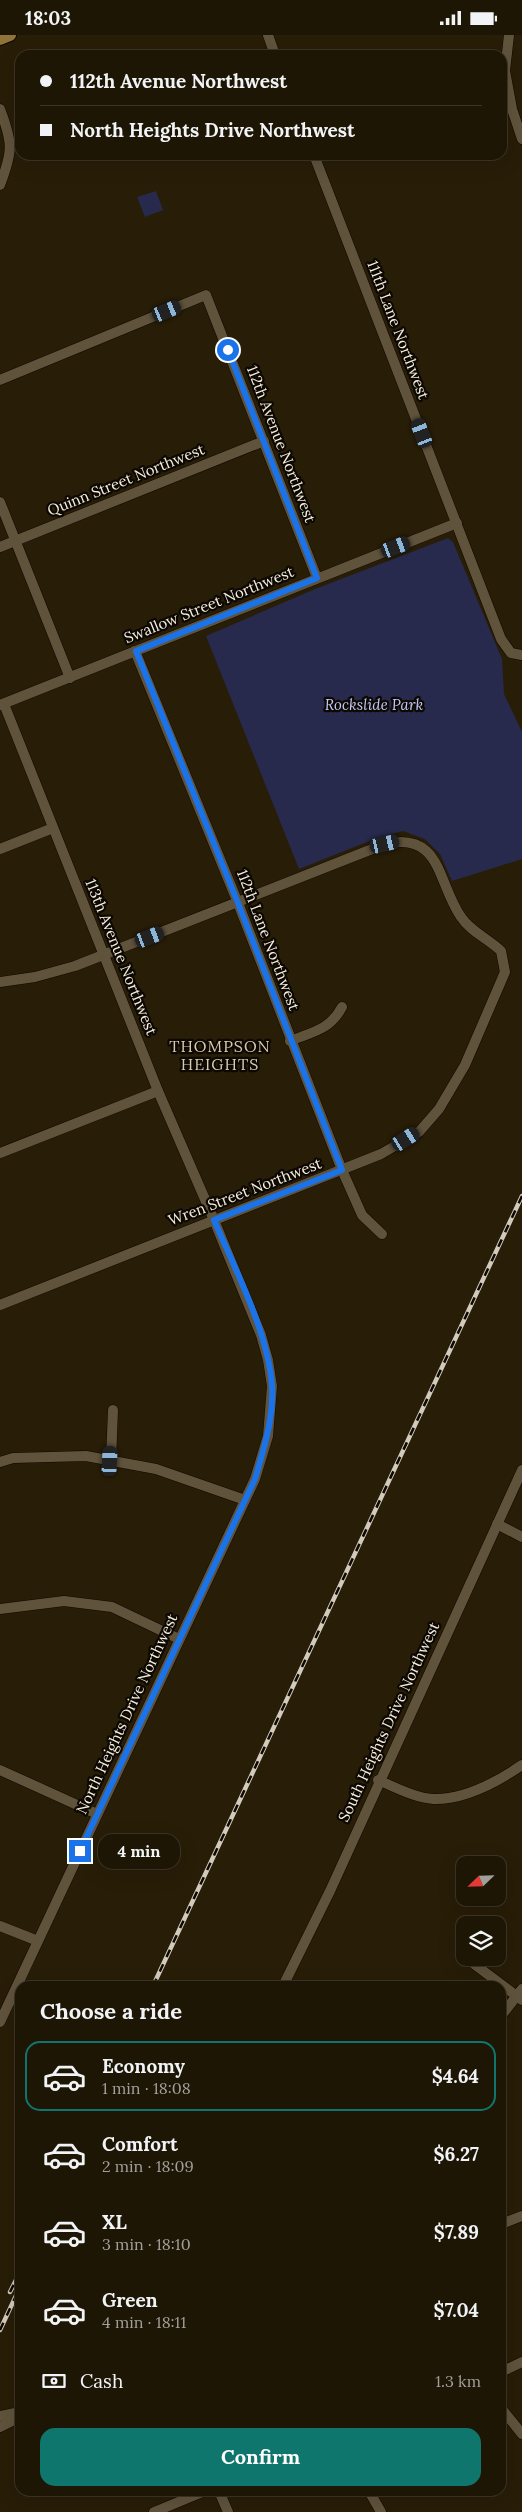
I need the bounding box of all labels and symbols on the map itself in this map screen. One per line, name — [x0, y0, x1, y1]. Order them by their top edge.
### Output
street label: 111th Lane Northwest — [363, 258, 434, 402]
car — [150, 298, 183, 324]
route start — [217, 339, 239, 361]
street label: 112th Avenue Northwest — [243, 363, 320, 525]
car — [409, 416, 434, 450]
street label: Quinn Street Northwest — [44, 439, 207, 520]
car — [379, 535, 412, 559]
street label: Swallow Street Northwest — [121, 562, 297, 647]
park label: Rockslide Park — [325, 695, 423, 714]
car — [368, 833, 401, 855]
street label: 112th Lane Northwest — [233, 867, 304, 1013]
street label: 113th Avenue Northwest — [81, 876, 162, 1038]
car — [133, 925, 166, 949]
district label: THOMPSON HEIGHTS — [169, 1036, 271, 1074]
car — [389, 1125, 422, 1153]
street label: Wren Street Northwest — [165, 1153, 324, 1230]
car — [101, 1446, 118, 1476]
street label: North Heights Drive Northwest — [72, 1610, 181, 1817]
street label: South Heights Drive Northwest — [334, 1619, 443, 1825]
callout: 4 min — [98, 1833, 180, 1869]
route end — [69, 1840, 91, 1862]
north arrow — [456, 1856, 506, 1906]

